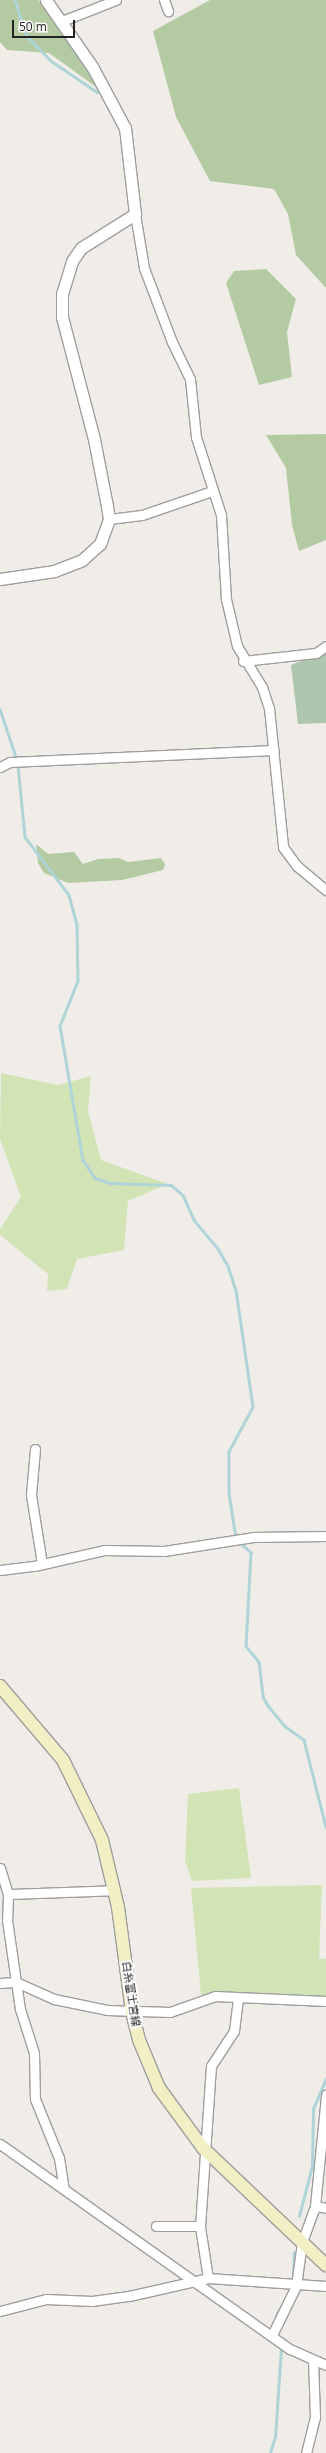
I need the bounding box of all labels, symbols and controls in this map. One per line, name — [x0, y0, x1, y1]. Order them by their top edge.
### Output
scale bar — [14, 12, 77, 38]
text: 50 m — [19, 18, 47, 35]
street label: 白糸富士宮線 — [119, 1960, 143, 2028]

